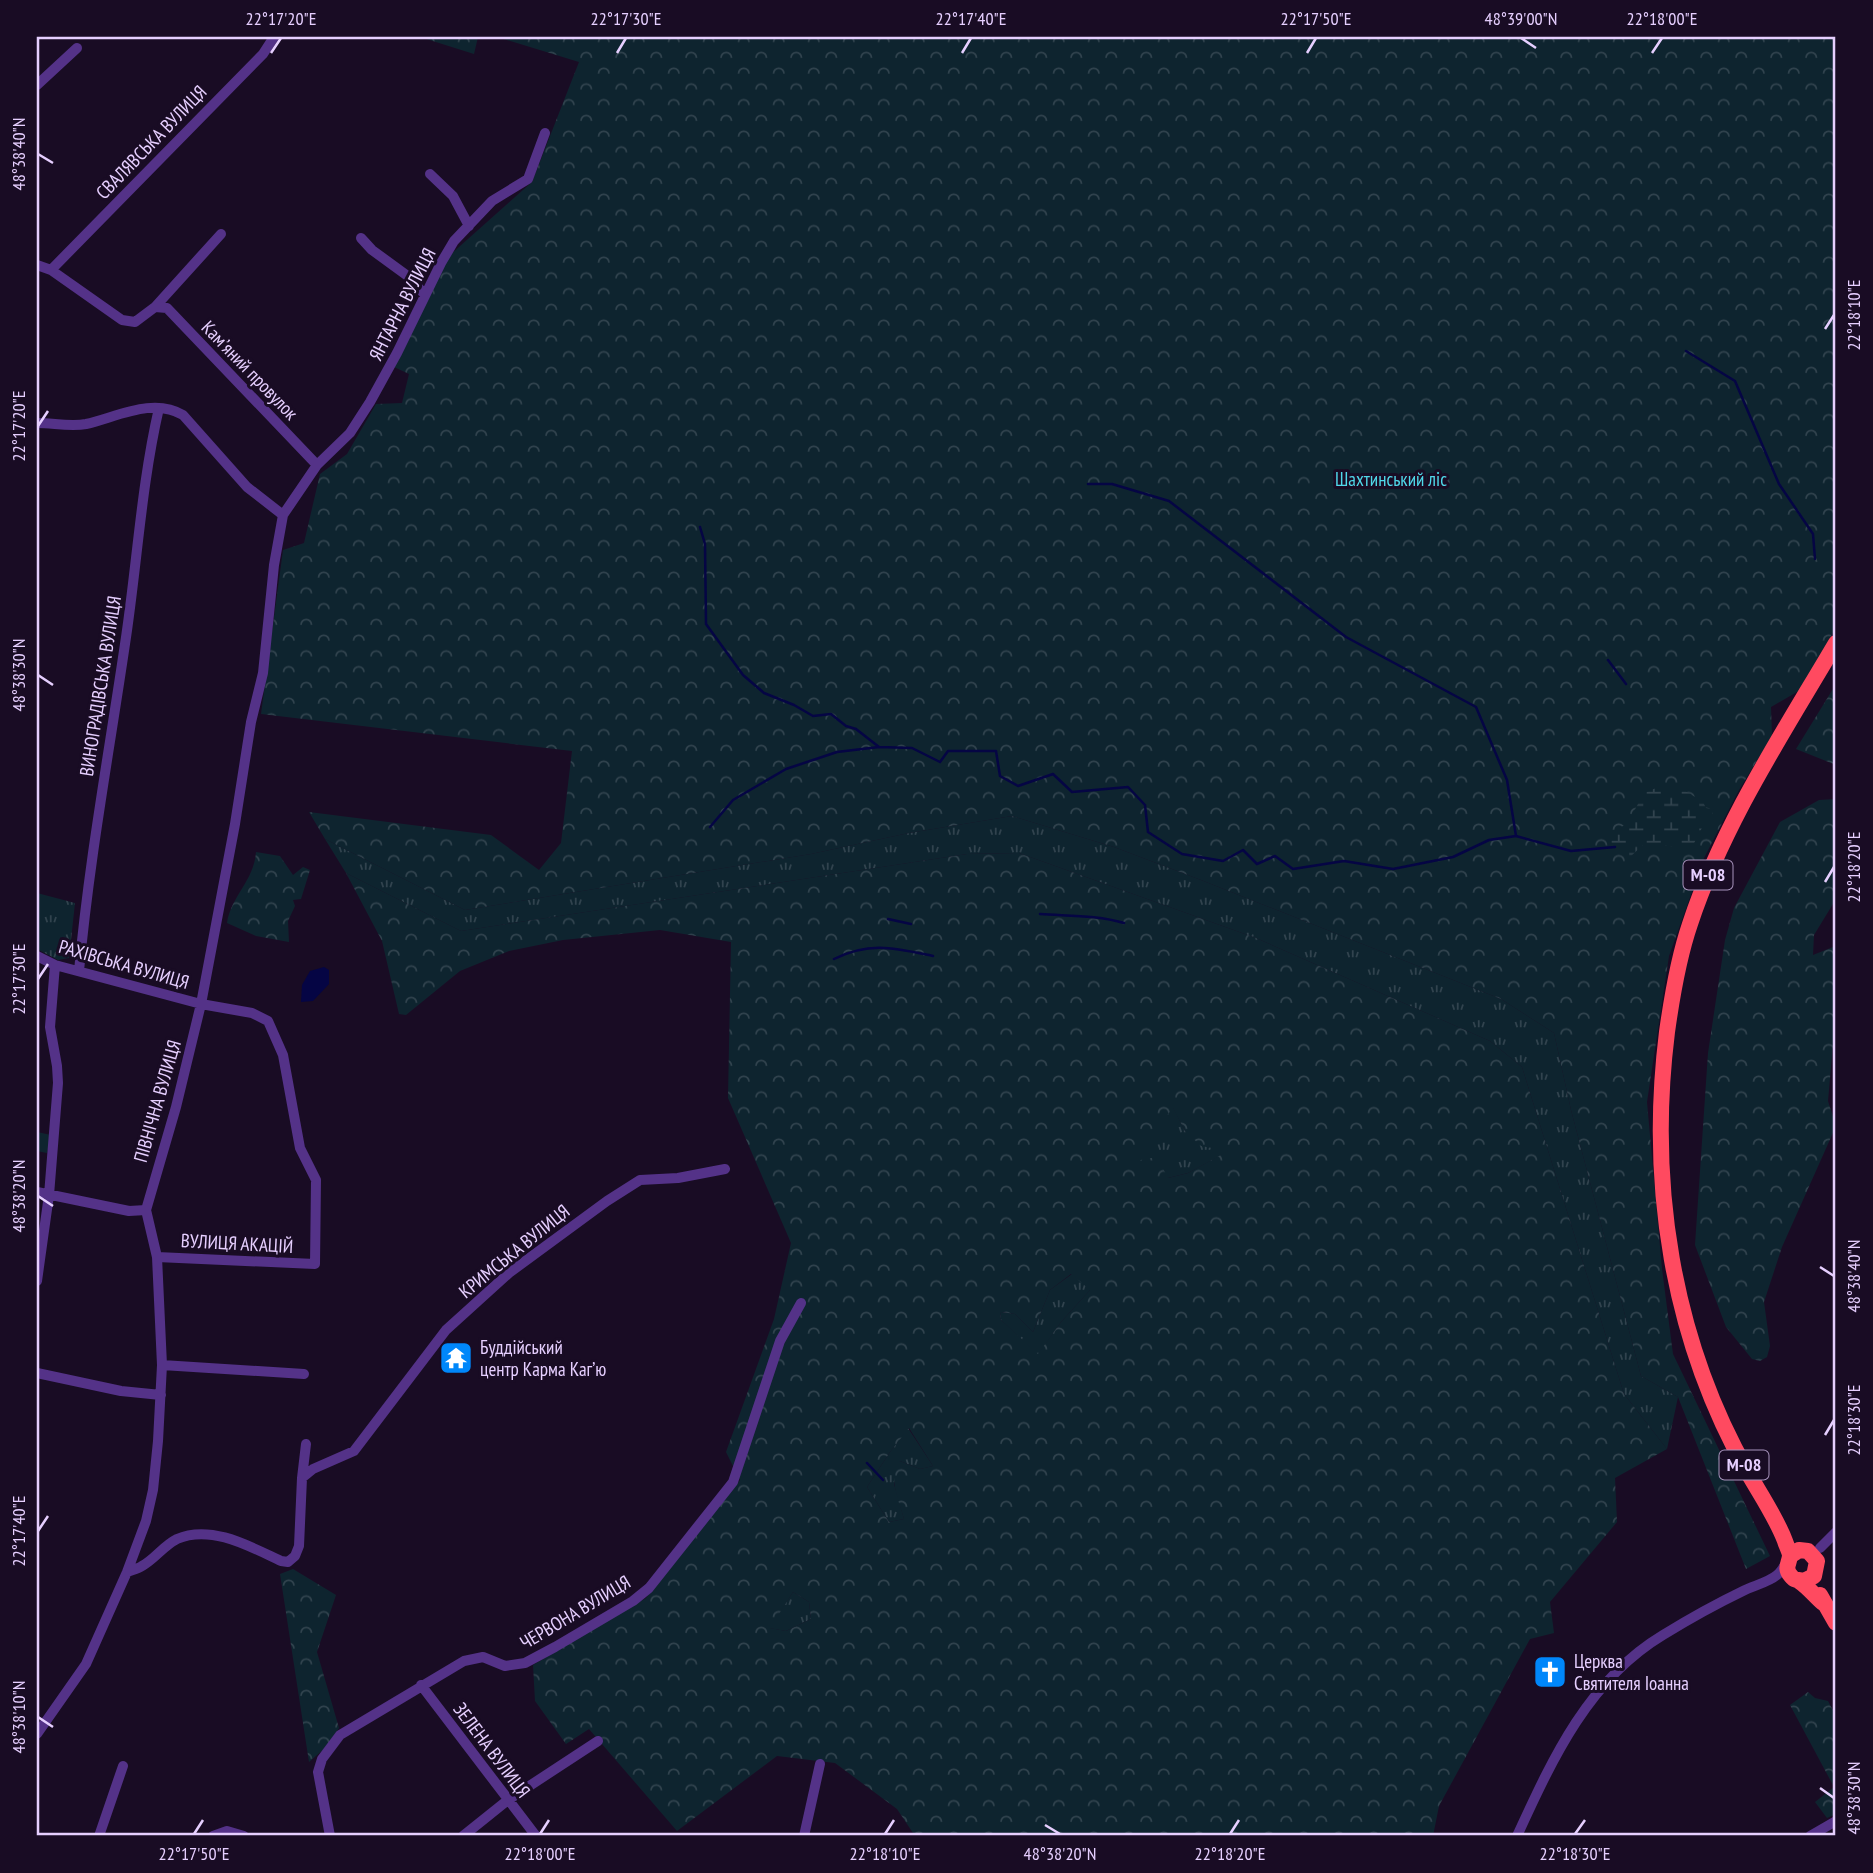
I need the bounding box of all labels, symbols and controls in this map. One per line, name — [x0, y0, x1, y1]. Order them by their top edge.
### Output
text: 22°17'20"E — [246, 7, 316, 30]
text: 22°17'30"E — [591, 7, 661, 30]
text: 22°17'40"E — [936, 7, 1006, 30]
text: 22°17'50"E — [1281, 7, 1351, 30]
text: 48°39'00"N — [1485, 7, 1557, 30]
text: 22°18'00"E — [1627, 7, 1697, 30]
street label: СВАЛЯВСЬКА ВУЛИЦЯ — [91, 80, 211, 204]
text: 48°38'40"N — [7, 118, 30, 190]
street label: ЯНТАРНА ВУЛИЦЯ — [363, 244, 441, 364]
text: 22°18'10"E — [1842, 280, 1865, 350]
street label: Камʼяний провулок — [197, 315, 304, 425]
text: 22°17'20"E — [7, 391, 30, 461]
park label: Шахтинський ліс — [1335, 467, 1447, 491]
street label: ВИНОГРАДІВСЬКА ВУЛИЦЯ — [74, 594, 126, 778]
text: 48°38'30"N — [7, 639, 30, 711]
text: 22°18'20"E — [1842, 832, 1865, 902]
road number: М-08 — [1684, 860, 1732, 890]
street label: РАХІВСЬКА ВУЛИЦЯ — [56, 934, 192, 994]
text: 22°17'30"E — [7, 944, 30, 1014]
street label: ПІВНІЧНА ВУЛИЦЯ — [128, 1037, 186, 1165]
text: 48°38'20"N — [7, 1160, 30, 1232]
street label: КРИМСЬКА ВУЛИЦЯ — [454, 1199, 574, 1303]
street label: ВУЛИЦЯ АКАЦІЙ — [180, 1228, 294, 1258]
text: 48°38'40"N — [1842, 1240, 1865, 1312]
place label: Буддійський центр Карма Кагʼю — [480, 1335, 606, 1381]
temple icon: Буддійський центр Карма Кагʼю — [437, 1339, 475, 1377]
text: 22°18'30"E — [1842, 1385, 1865, 1455]
road number: М-08 — [1720, 1450, 1768, 1480]
text: 22°17'40"E — [7, 1496, 30, 1566]
street label: ЧЕРВОНА ВУЛИЦЯ — [516, 1570, 634, 1654]
place label: Церква Святителя Іоанна — [1574, 1649, 1689, 1695]
church icon: Церква Святителя Іоанна — [1531, 1653, 1569, 1691]
text: 48°38'10"N — [7, 1681, 30, 1753]
street label: ЗЕЛЕНА ВУЛИЦЯ — [448, 1698, 536, 1802]
text: 48°38'30"N — [1842, 1762, 1865, 1834]
text: 22°17'50"E — [159, 1842, 229, 1865]
text: 22°18'00"E — [505, 1842, 575, 1865]
text: 22°18'10"E — [850, 1842, 920, 1865]
text: 48°38'20"N — [1024, 1842, 1096, 1865]
text: 22°18'20"E — [1195, 1842, 1265, 1865]
text: 22°18'30"E — [1540, 1842, 1610, 1865]

